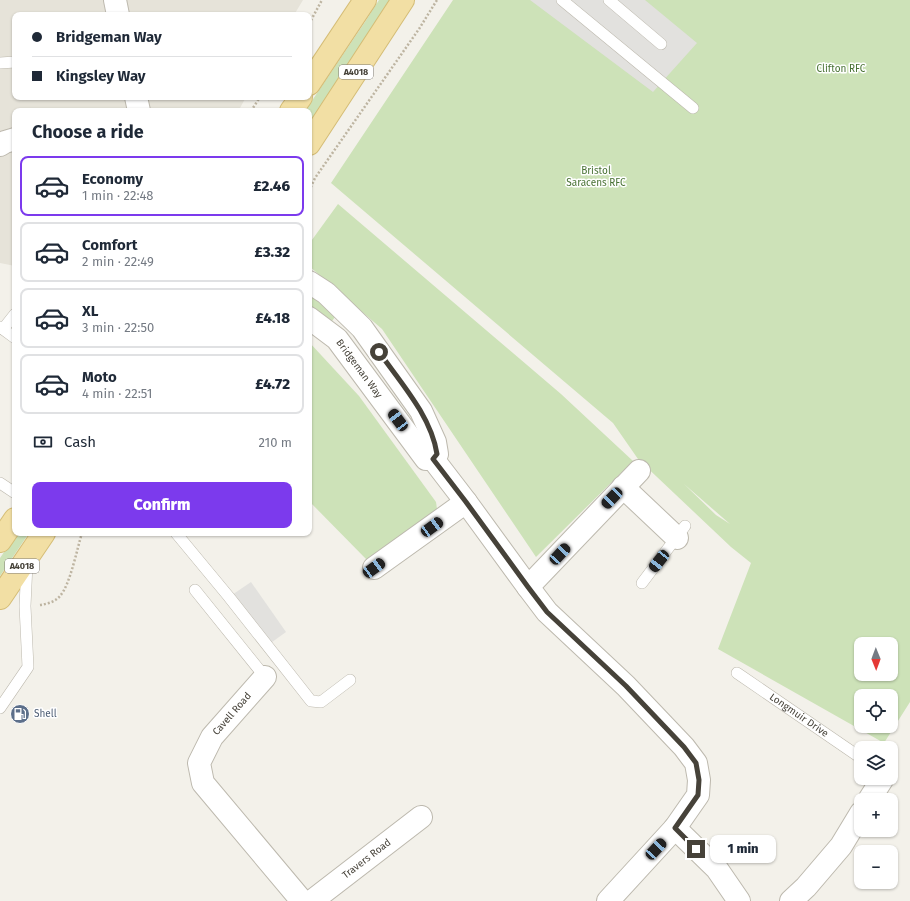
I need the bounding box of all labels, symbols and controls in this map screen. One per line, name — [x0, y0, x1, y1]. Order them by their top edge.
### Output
text: Bridgeman Way — [56, 28, 162, 46]
park label: Clifton RFC — [817, 63, 866, 75]
road number: A4018 — [339, 65, 373, 79]
text: Kingsley Way — [56, 67, 146, 85]
text: Choose a ride — [32, 121, 144, 143]
park label: Bristol Saracens RFC — [566, 165, 626, 189]
icon: car — [34, 168, 70, 204]
text: Economy — [82, 170, 143, 188]
text: £2.46 — [253, 177, 290, 195]
text: 1 min · 22:48 — [82, 188, 154, 203]
icon: car — [34, 234, 70, 270]
text: Comfort — [82, 236, 138, 254]
text: £3.32 — [254, 243, 290, 261]
text: 2 min · 22:49 — [82, 254, 154, 269]
icon: car — [34, 300, 70, 336]
text: XL — [82, 302, 98, 320]
text: £4.18 — [256, 309, 290, 327]
text: 3 min · 22:50 — [82, 320, 154, 335]
street label: Bridgeman Way — [333, 337, 385, 400]
route start — [370, 343, 388, 361]
icon: car — [34, 366, 70, 402]
text: Moto — [82, 368, 117, 386]
text: £4.72 — [255, 375, 290, 393]
text: 4 min · 22:51 — [82, 386, 152, 401]
car — [386, 407, 410, 433]
icon: cash — [32, 431, 54, 453]
text: Cash — [64, 433, 96, 451]
text: 210 m — [258, 435, 292, 450]
button: Confirm — [32, 482, 292, 528]
car — [599, 485, 625, 511]
car — [419, 515, 445, 539]
car — [547, 541, 573, 567]
car — [647, 548, 671, 574]
car — [361, 556, 387, 580]
road number: A4018 — [5, 559, 39, 573]
north arrow — [854, 637, 898, 681]
map controls — [854, 637, 898, 889]
button: locate — [854, 689, 898, 733]
street label: Cavell Road — [210, 690, 254, 738]
street label: Longmuir Drive — [767, 691, 831, 740]
fuel station icon: Shell — [9, 703, 31, 725]
place label: Shell — [34, 708, 57, 720]
button: layers — [854, 741, 898, 785]
button: + — [854, 793, 898, 837]
callout: 1 min — [710, 835, 776, 863]
street label: Travers Road — [340, 836, 393, 881]
car — [643, 836, 669, 862]
route end — [687, 840, 705, 858]
text: 1 min — [727, 841, 759, 856]
button: − — [854, 845, 898, 889]

